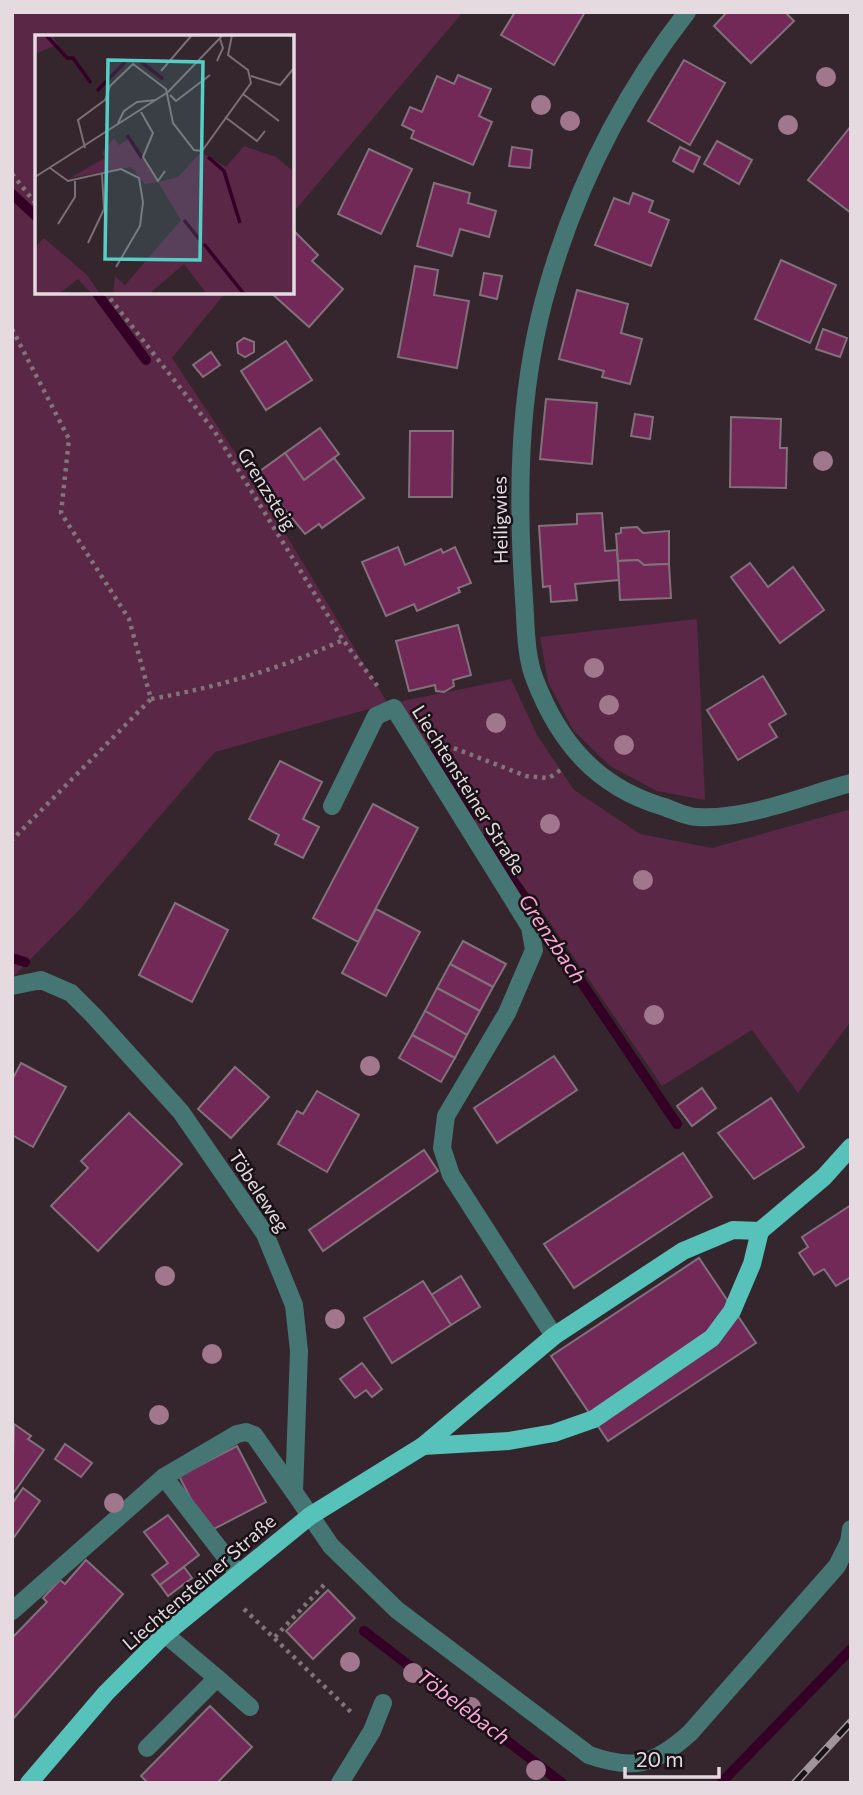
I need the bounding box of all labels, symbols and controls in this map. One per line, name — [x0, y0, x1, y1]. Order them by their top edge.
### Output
inset map — [35, 35, 294, 294]
street label: Grenzsteig — [233, 443, 302, 534]
street label: Heiligwies — [487, 476, 512, 564]
street label: Liechtensteiner Straße — [408, 701, 531, 879]
water label: Grenzbach — [514, 889, 592, 988]
street label: Töbeleweg — [224, 1145, 294, 1236]
street label: Liechtensteiner Straße — [117, 1509, 280, 1654]
water label: Töbelebach — [412, 1663, 515, 1749]
scale bar — [625, 1736, 720, 1780]
text: 20 m — [636, 1746, 684, 1771]

